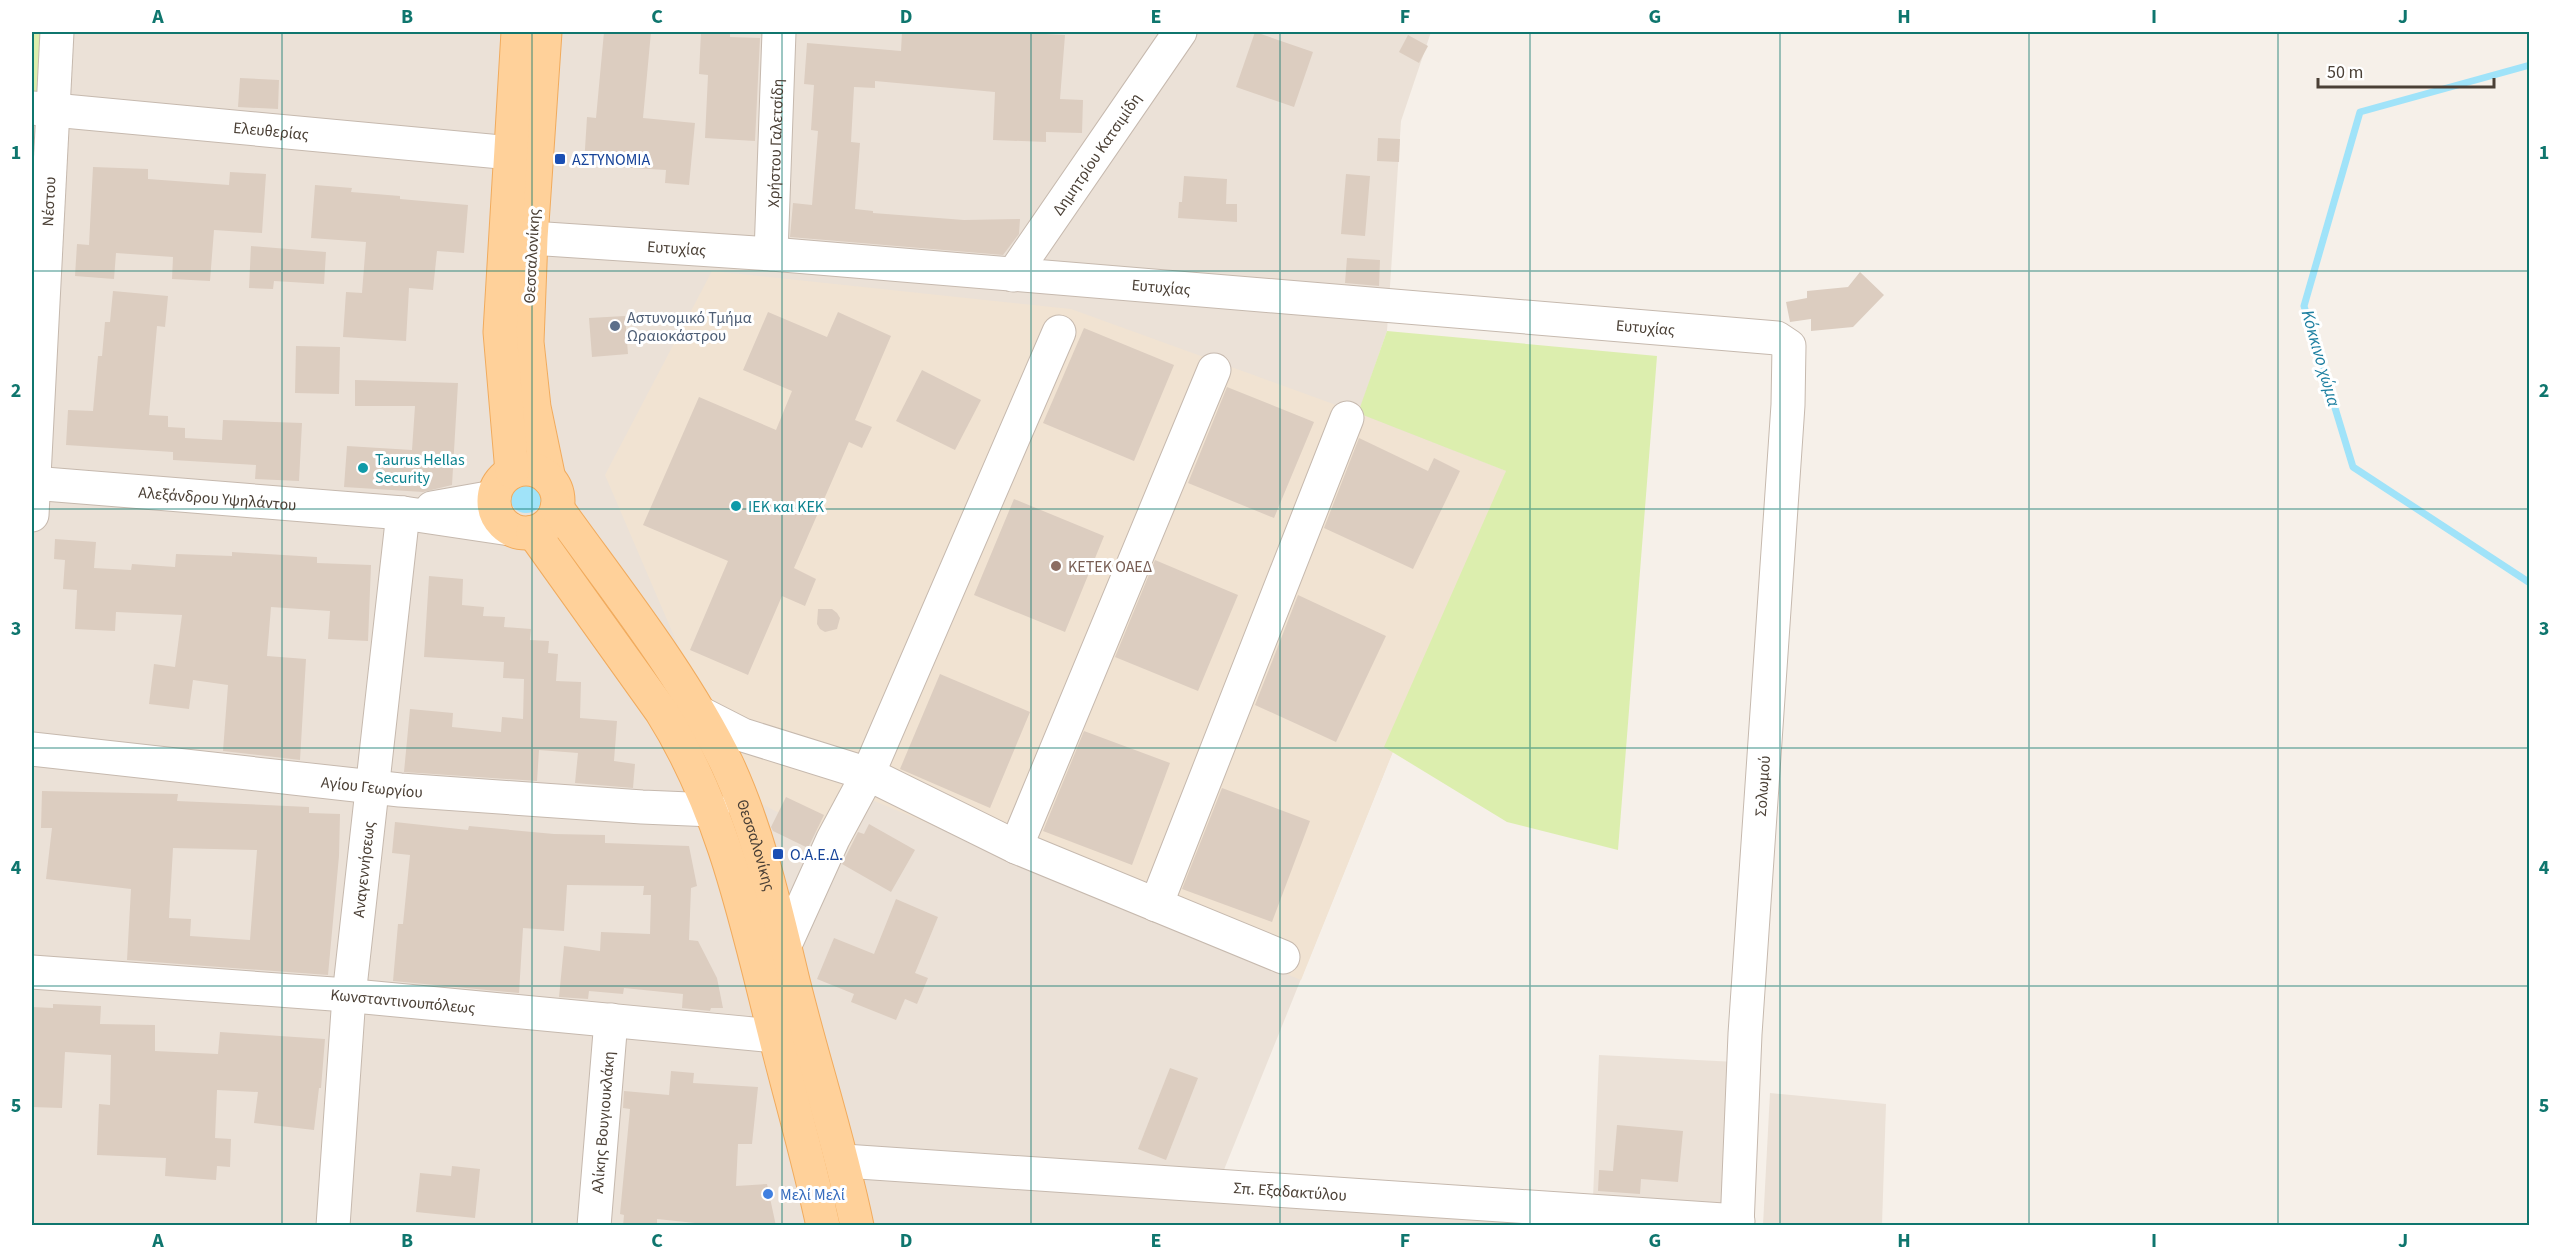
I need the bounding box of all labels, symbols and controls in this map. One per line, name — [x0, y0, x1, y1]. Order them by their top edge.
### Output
text: A — [151, 3, 164, 31]
text: B — [401, 3, 413, 31]
text: C — [651, 3, 663, 31]
text: D — [900, 3, 912, 31]
text: E — [1151, 3, 1161, 31]
text: F — [1400, 3, 1410, 31]
text: G — [1649, 3, 1661, 31]
text: H — [1897, 3, 1911, 31]
text: I — [2151, 3, 2157, 31]
text: J — [2398, 3, 2408, 31]
scale bar — [2318, 51, 2494, 89]
text: 50 m — [2327, 60, 2363, 85]
street label: Χρήστου Γαλετσίδη — [763, 78, 789, 208]
street label: Δημητρίου Κατσιμίδη — [1047, 89, 1147, 220]
street label: Ελευθερίας — [232, 117, 310, 146]
text: 1 — [11, 139, 21, 167]
text: 1 — [2539, 139, 2549, 167]
place label: ΑΣΤΥΝΟΜΙΑ — [572, 149, 651, 171]
marker: ΑΣΤΥΝΟΜΙΑ — [553, 152, 567, 166]
street label: Νέστου — [37, 176, 62, 227]
street label: Θεσσαλονίκης — [519, 208, 545, 304]
street label: Ευτυχίας — [646, 236, 707, 262]
street label: Ευτυχίας — [1131, 274, 1191, 301]
place label: Αστυνομικό Τμήμα Ωραιοκάστρου — [627, 307, 752, 347]
water label: Κόκκινο χώμα — [2295, 307, 2346, 410]
street label: Ευτυχίας — [1615, 315, 1676, 341]
marker: Αστυνομικό Τμήμα Ωραιοκάστρου — [608, 319, 622, 333]
text: 2 — [11, 377, 21, 405]
text: 2 — [2539, 377, 2549, 405]
place label: Taurus Hellas Security — [375, 449, 465, 489]
marker: Taurus Hellas Security — [356, 461, 370, 475]
street label: Αλεξάνδρου Υψηλάντου — [137, 482, 297, 516]
place label: ΙΕΚ και ΚΕΚ — [748, 496, 825, 518]
marker: ΙΕΚ και ΚΕΚ — [729, 499, 743, 513]
place label: ΚΕΤΕΚ ΟΑΕΔ — [1068, 556, 1152, 578]
marker: ΚΕΤΕΚ ΟΑΕΔ — [1049, 559, 1063, 573]
text: 3 — [11, 615, 21, 643]
text: 3 — [2539, 615, 2549, 643]
street label: Σολωμού — [1750, 755, 1776, 817]
street label: Αγίου Γεωργίου — [320, 771, 423, 804]
street label: Θεσσαλονίκης — [731, 796, 780, 894]
street label: Αναγεννήσεως — [348, 820, 380, 919]
place label: Ο.Α.Ε.Δ. — [790, 844, 843, 866]
marker: Ο.Α.Ε.Δ. — [771, 847, 785, 861]
text: 4 — [11, 854, 22, 882]
text: 4 — [2539, 854, 2550, 882]
street label: Κωνσταντινουπόλεως — [329, 984, 476, 1019]
street label: Αλίκης Βουγιουκλάκη — [587, 1050, 620, 1195]
text: 5 — [11, 1092, 21, 1120]
text: 5 — [2539, 1092, 2549, 1120]
street label: Σπ. Εξαδακτύλου — [1233, 1177, 1347, 1207]
place label: Μελί Μελί — [780, 1184, 845, 1206]
marker: Μελί Μελί — [761, 1187, 775, 1201]
text: A — [151, 1227, 164, 1255]
text: B — [401, 1227, 413, 1255]
text: C — [651, 1227, 663, 1255]
text: D — [900, 1227, 912, 1255]
text: E — [1151, 1227, 1161, 1255]
text: F — [1400, 1227, 1410, 1255]
text: G — [1649, 1227, 1661, 1255]
text: H — [1897, 1227, 1911, 1255]
text: I — [2151, 1227, 2157, 1255]
text: J — [2398, 1227, 2408, 1255]

